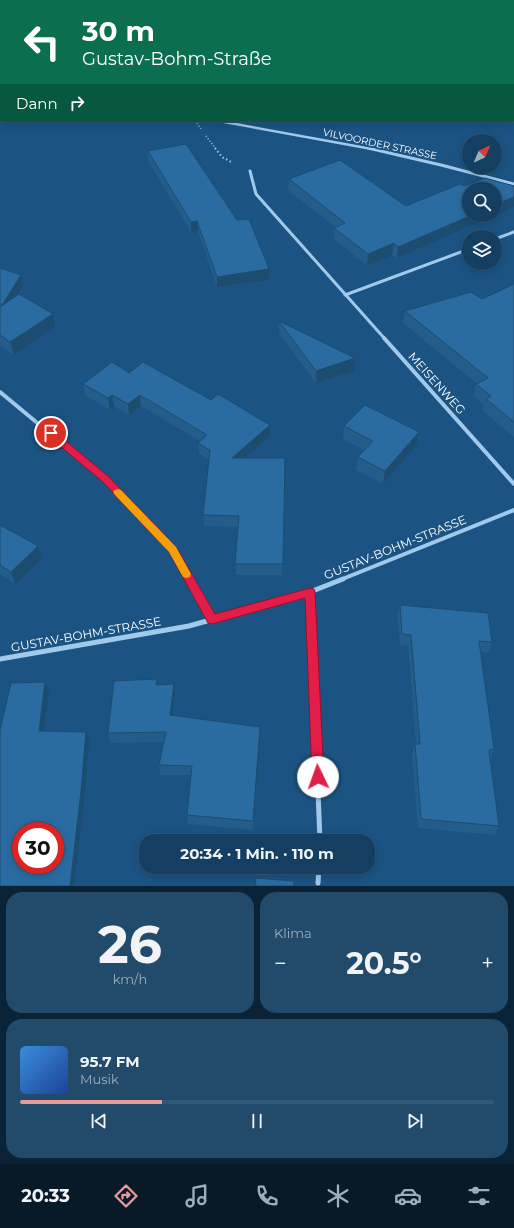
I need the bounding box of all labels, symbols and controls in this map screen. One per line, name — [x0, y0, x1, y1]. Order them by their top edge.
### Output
text: 30 m — [82, 14, 155, 48]
icon: left — [16, 16, 68, 68]
text: Gustav-Bohm-Straße — [82, 48, 272, 70]
icon: right — [66, 92, 88, 114]
text: Dann — [16, 94, 58, 113]
street label: VILVOORDER STRASSE — [322, 126, 438, 162]
north arrow — [462, 134, 502, 174]
map controls — [462, 134, 502, 270]
button: search — [462, 182, 502, 222]
button: layers — [462, 230, 502, 270]
street label: MEISENWEG — [405, 349, 469, 417]
pin — [34, 416, 68, 450]
icon: arrive — [40, 422, 62, 444]
street label: GUSTAV-BOHM-STRASSE — [322, 512, 468, 582]
street label: GUSTAV-BOHM-STRASSE — [10, 613, 162, 655]
position arrow — [297, 756, 339, 798]
speed limit sign: 30 — [12, 822, 64, 874]
text: 20:34 · 1 Min. · 110 m — [180, 844, 334, 863]
text: 26 — [98, 913, 162, 976]
text: Klima — [274, 925, 312, 941]
text: 20.5° — [346, 945, 422, 982]
text: − — [274, 950, 287, 977]
text: + — [481, 950, 494, 977]
text: km/h — [113, 971, 147, 987]
text: 95.7 FM — [80, 1052, 140, 1071]
text: Musik — [80, 1071, 119, 1087]
icon: previous — [88, 1110, 110, 1132]
icon: pause — [246, 1110, 268, 1132]
icon: next — [404, 1110, 426, 1132]
icon: directions — [112, 1182, 140, 1210]
icon: music — [183, 1182, 211, 1210]
icon: phone — [253, 1182, 281, 1210]
icon: climate — [324, 1182, 352, 1210]
icon: car — [394, 1182, 422, 1210]
icon: filters — [465, 1182, 493, 1210]
text: 20:33 — [21, 1185, 70, 1207]

